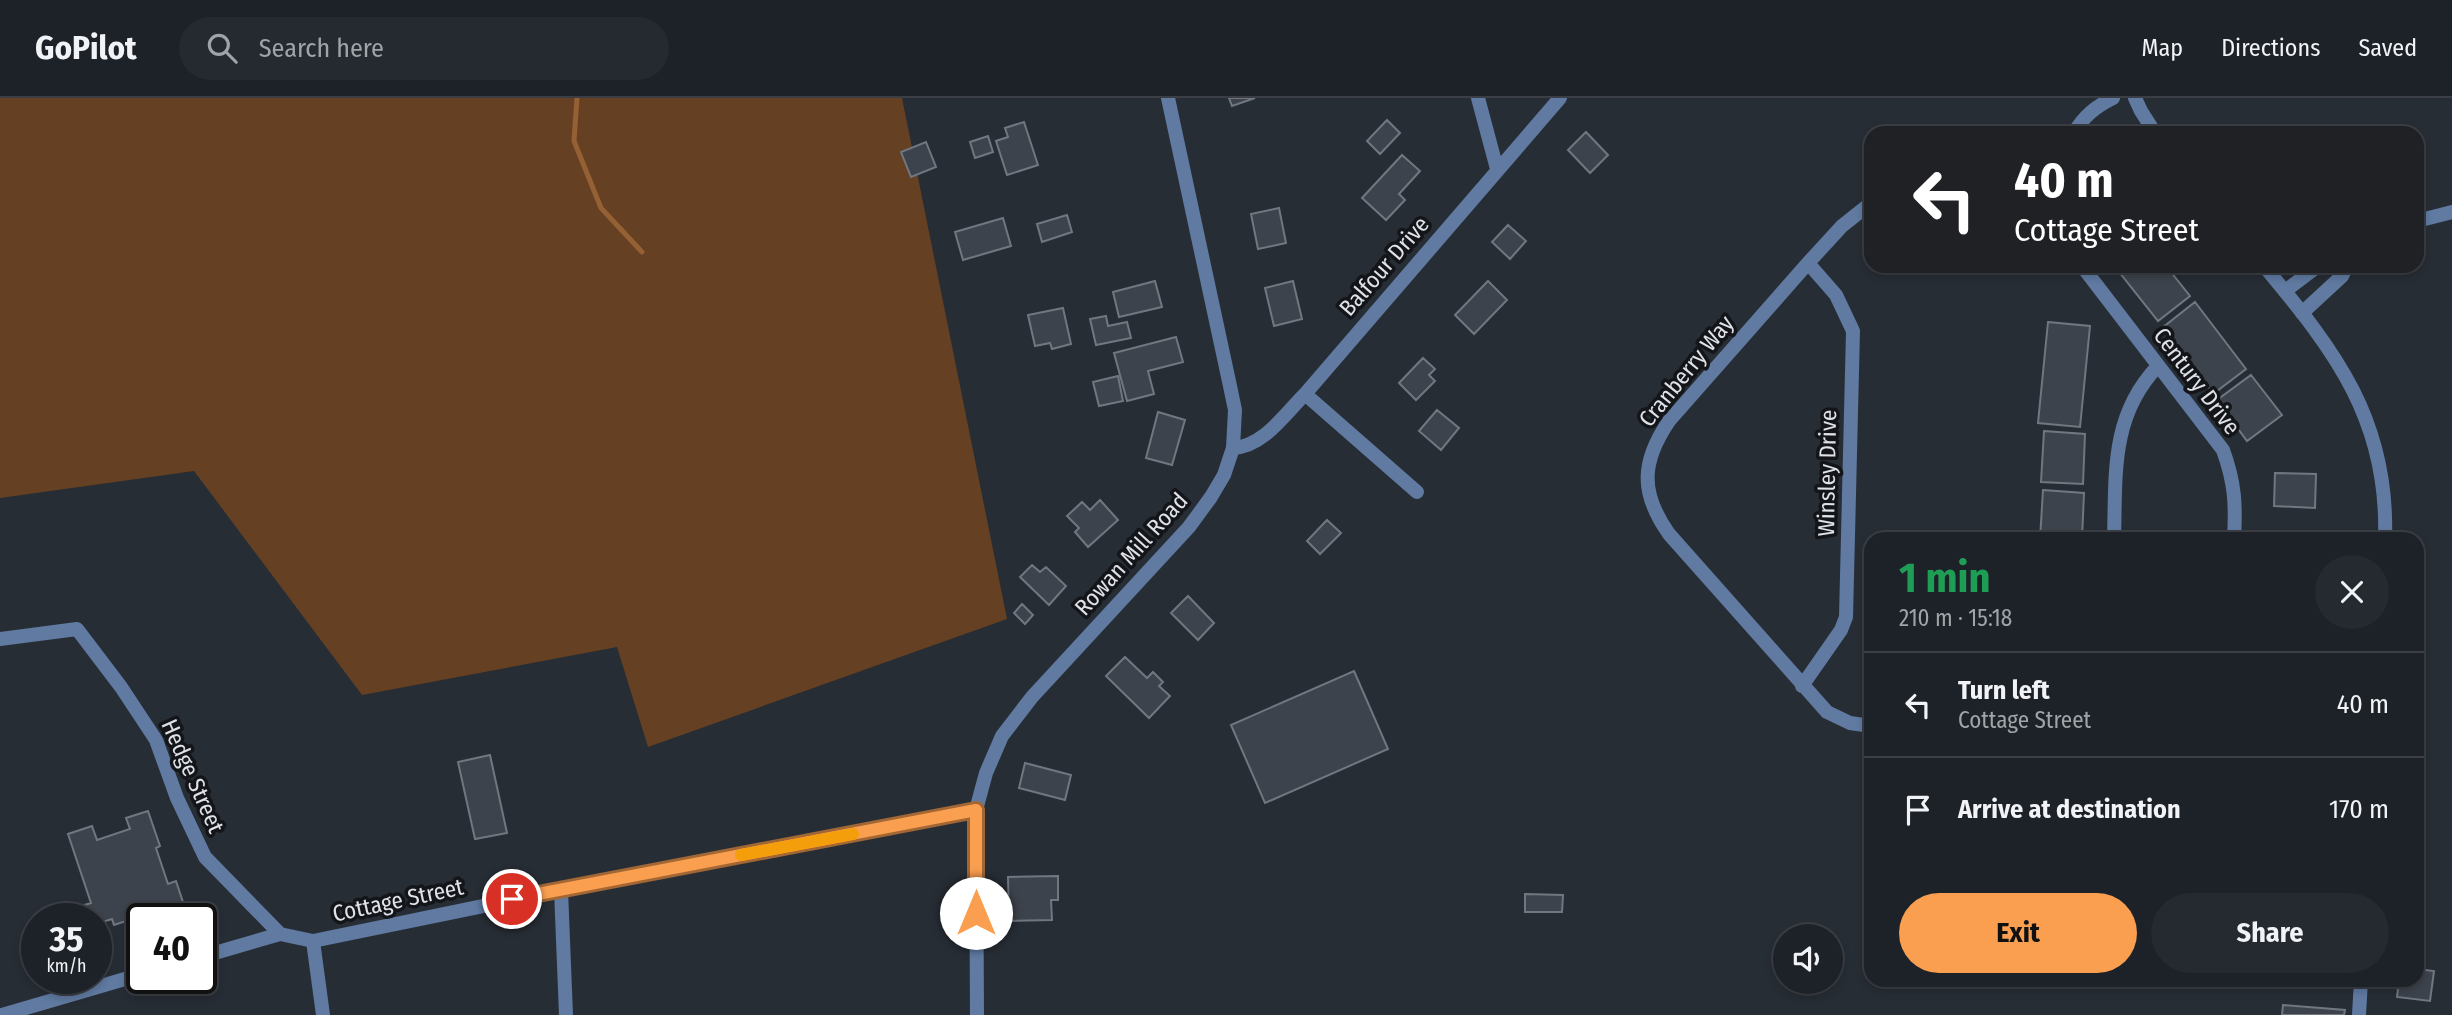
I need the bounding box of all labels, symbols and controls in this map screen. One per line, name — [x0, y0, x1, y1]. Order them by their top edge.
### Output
search box — [179, 17, 669, 80]
text: GoPilot — [35, 28, 137, 68]
icon: search — [203, 29, 241, 67]
text: Search here — [259, 33, 384, 64]
text: Map — [2142, 34, 2183, 62]
text: Directions — [2221, 34, 2320, 62]
text: Saved — [2358, 34, 2417, 62]
text: 40 m — [2014, 151, 2114, 210]
icon: left — [1899, 154, 1990, 245]
street label: Balfour Drive — [1333, 210, 1435, 322]
text: Cottage Street — [2014, 211, 2199, 249]
street label: Cranberry Way — [1633, 309, 1740, 432]
street label: Century Drive — [2148, 322, 2246, 440]
street label: Winsley Drive — [1812, 409, 1842, 537]
street label: Rowan Mill Road — [1069, 487, 1193, 621]
text: 1 min — [1899, 553, 1990, 603]
button: close — [2315, 555, 2389, 629]
text: 210 m · 15:18 — [1899, 604, 2012, 632]
text: Turn left — [1958, 675, 2050, 706]
icon: left — [1899, 686, 1937, 724]
text: 40 m — [2337, 689, 2389, 720]
text: Cottage Street — [1958, 706, 2091, 734]
street label: Hedge Street — [156, 715, 231, 838]
icon: arrive — [1899, 791, 1937, 829]
text: Arrive at destination — [1958, 794, 2181, 825]
text: 170 m — [2329, 794, 2389, 825]
pin — [482, 869, 542, 929]
street label: Cottage Street — [330, 872, 466, 928]
position arrow — [939, 876, 1013, 950]
icon: arrive — [493, 880, 531, 918]
button: Exit — [1899, 893, 2137, 973]
button: Share — [2151, 893, 2389, 973]
speed limit sign: 40 — [126, 903, 217, 994]
text: 35 — [50, 918, 83, 960]
map controls — [1773, 924, 1843, 994]
button: sound — [1773, 924, 1843, 994]
text: km/h — [46, 955, 87, 977]

